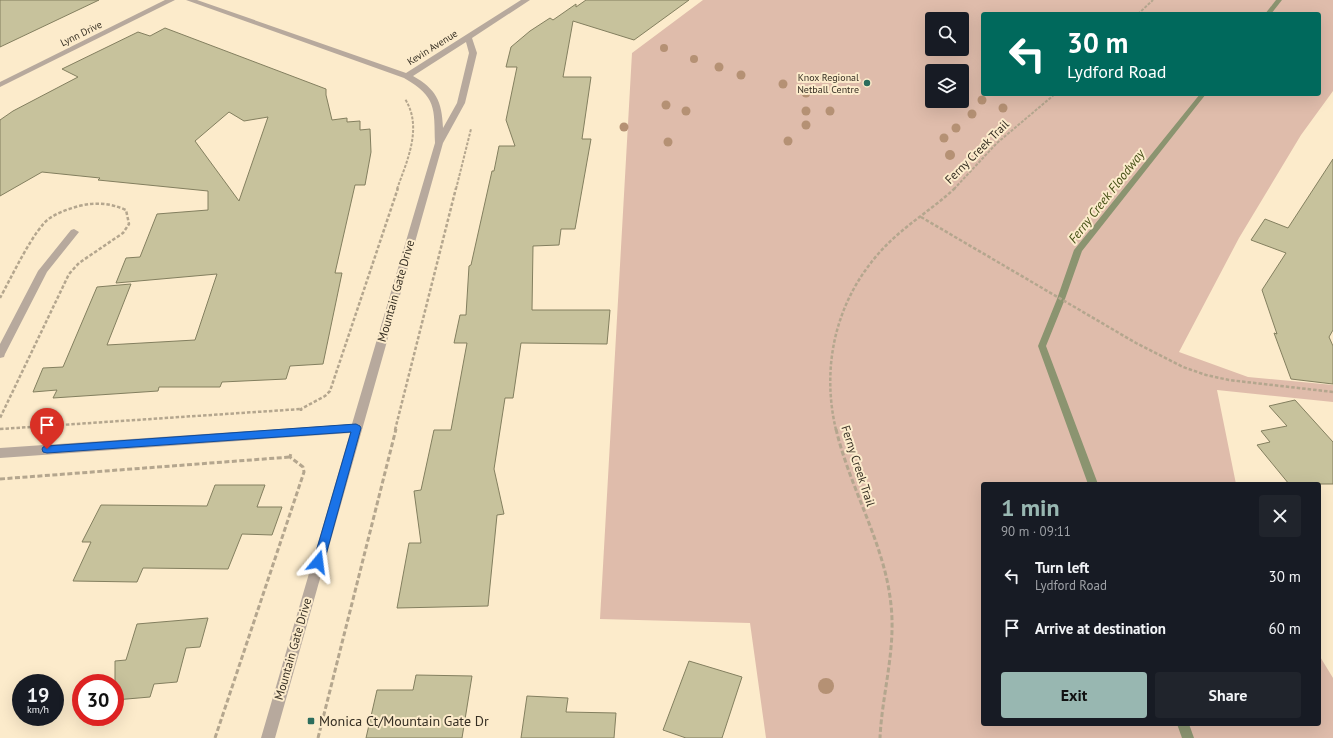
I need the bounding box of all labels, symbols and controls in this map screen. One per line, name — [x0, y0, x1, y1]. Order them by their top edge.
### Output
map controls — [925, 12, 969, 108]
button: search — [925, 12, 969, 56]
street label: Lynn Drive — [58, 18, 104, 49]
text: 30 m — [1067, 24, 1128, 61]
street label: Kevin Avenue — [405, 27, 460, 68]
icon: left — [1001, 28, 1053, 80]
text: Lydford Road — [1067, 60, 1167, 83]
button: layers — [925, 64, 969, 108]
place label: Knox Regional Netball Centre — [797, 71, 859, 96]
marker: Knox Regional Netball Centre — [862, 78, 872, 88]
street label: Ferny Creek Trail — [941, 116, 1012, 187]
water label: Ferny Creek Floodway — [1064, 145, 1149, 247]
street label: Mountain Gate Drive — [374, 238, 417, 344]
pin — [30, 408, 64, 449]
icon: arrive — [36, 414, 58, 436]
street label: Ferny Creek Trail — [838, 423, 879, 509]
text: 1 min — [1001, 492, 1060, 523]
button: close — [1259, 495, 1301, 537]
text: 90 m · 09:11 — [1001, 523, 1071, 540]
position arrow — [297, 541, 339, 583]
text: Turn left — [1035, 558, 1089, 577]
icon: left — [1001, 565, 1023, 587]
text: 30 m — [1268, 567, 1301, 586]
text: Lydford Road — [1035, 577, 1107, 594]
street label: Mountain Gate Drive — [271, 596, 314, 702]
icon: arrive — [1001, 617, 1023, 639]
text: Arrive at destination — [1035, 619, 1166, 638]
text: 60 m — [1268, 619, 1301, 638]
button: Exit — [1001, 672, 1147, 718]
button: Share — [1155, 672, 1301, 718]
speed limit sign: 30 — [72, 674, 124, 726]
text: 19 — [27, 682, 49, 708]
text: km/h — [27, 703, 49, 716]
place label: Monica Ct/Mountain Gate Dr — [319, 712, 489, 730]
marker: Monica Ct/Mountain Gate Dr — [306, 716, 316, 726]

